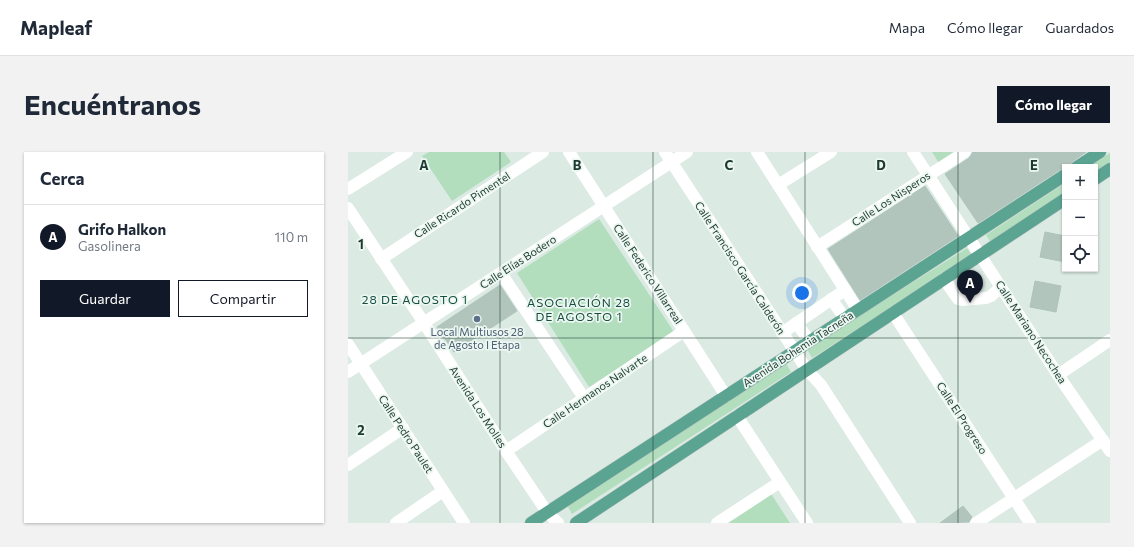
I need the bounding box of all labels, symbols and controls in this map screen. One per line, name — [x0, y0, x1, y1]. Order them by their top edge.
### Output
text: Mapleaf — [20, 16, 92, 39]
text: Mapa — [889, 19, 925, 36]
text: Cómo llegar — [947, 19, 1023, 36]
text: Guardados — [1045, 19, 1114, 36]
button: Cómo llegar — [997, 86, 1110, 123]
text: Encuéntranos — [24, 87, 201, 121]
text: A — [419, 157, 429, 173]
text: B — [573, 157, 582, 173]
text: C — [725, 157, 734, 173]
text: D — [876, 157, 886, 173]
text: E — [1030, 157, 1038, 173]
map controls — [1062, 164, 1098, 272]
button: + — [1062, 164, 1098, 200]
text: Cerca — [40, 168, 85, 189]
street label: Calle Los Nisperos — [849, 168, 932, 229]
street label: Calle Ricardo Pimentel — [411, 169, 512, 240]
street label: Calle Francisco García Calderón — [692, 199, 788, 337]
button: − — [1062, 200, 1098, 236]
text: Grifo Halkon — [78, 220, 166, 238]
street label: Calle Federico Villarreal — [611, 221, 686, 326]
text: A — [48, 229, 58, 245]
text: 110 m — [275, 229, 308, 245]
street label: Calle Elías Bodero — [477, 232, 559, 291]
text: 1 — [358, 236, 364, 252]
button: locate — [1062, 236, 1098, 272]
text: Gasolinera — [78, 238, 141, 254]
pin: A — [957, 270, 983, 303]
street label: Calle Mariano Necochea — [993, 278, 1070, 386]
button: Guardar — [40, 280, 170, 317]
button: Compartir — [178, 280, 308, 317]
your location — [792, 283, 812, 303]
district label: 28 DE AGOSTO 1 — [362, 292, 468, 306]
district label: ASOCIACIÓN 28 DE AGOSTO 1 — [527, 295, 631, 323]
street label: Avenida Bohemia Tacneña — [740, 308, 855, 389]
marker: Local Multiusos 28 de Agosto I Etapa — [472, 314, 482, 324]
place label: Local Multiusos 28 de Agosto I Etapa — [430, 325, 524, 351]
street label: Calle Hermanos Nalvarte — [540, 351, 650, 430]
street label: Avenida Los Molles — [447, 363, 510, 450]
street label: Calle El Progreso — [934, 379, 991, 457]
street label: Calle Pedro Paulet — [376, 392, 437, 476]
text: 2 — [357, 422, 365, 438]

